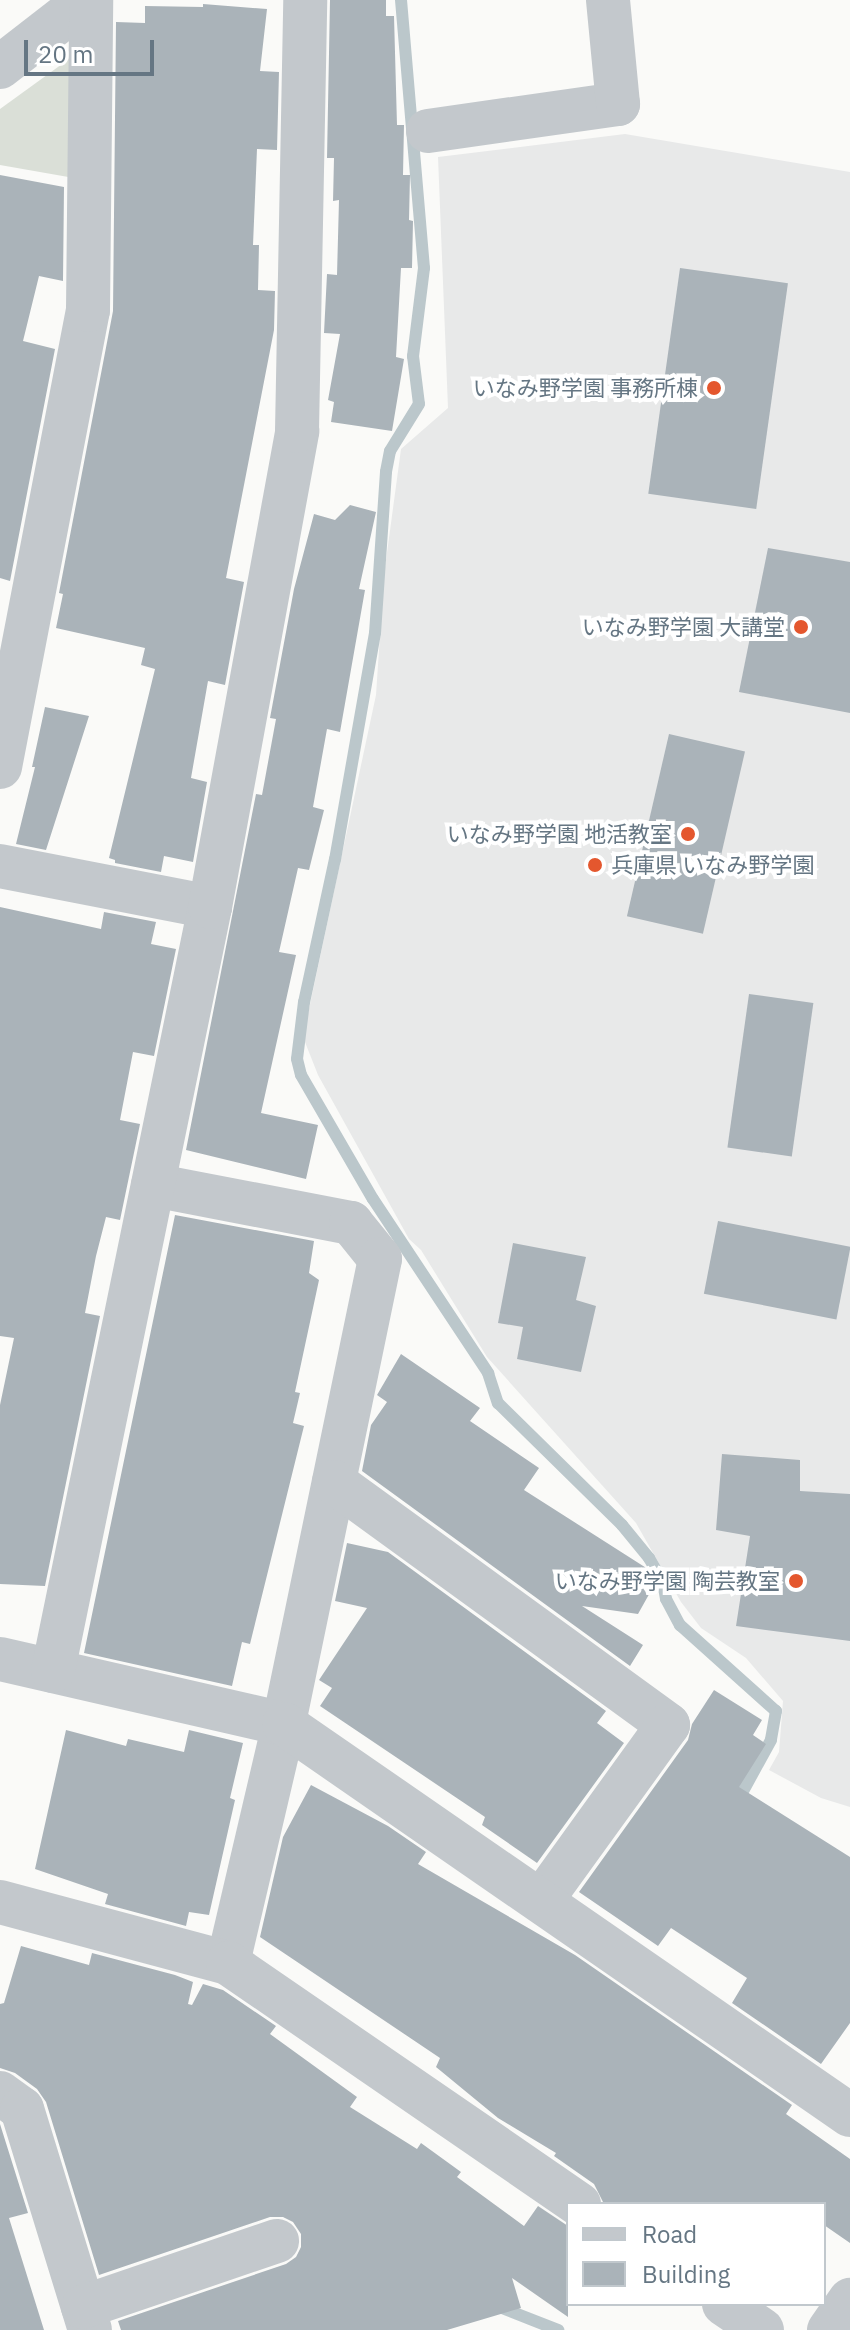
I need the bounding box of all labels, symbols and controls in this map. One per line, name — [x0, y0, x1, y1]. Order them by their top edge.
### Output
scale bar — [28, 24, 158, 74]
text: 20 m — [38, 38, 93, 70]
place label: いなみ野学園 事務所棟 — [473, 375, 698, 401]
marker: いなみ野学園 事務所棟 — [705, 379, 723, 397]
place label: いなみ野学園 大講堂 — [582, 614, 785, 640]
marker: いなみ野学園 大講堂 — [792, 618, 810, 636]
place label: いなみ野学園 地活教室 — [447, 821, 672, 847]
marker: いなみ野学園 地活教室 — [679, 825, 697, 843]
place label: 兵庫県 いなみ野学園 — [611, 852, 814, 878]
marker: 兵庫県 いなみ野学園 — [586, 856, 604, 874]
place label: いなみ野学園 陶芸教室 — [555, 1568, 780, 1594]
marker: いなみ野学園 陶芸教室 — [787, 1572, 805, 1590]
legend — [566, 2202, 826, 2306]
text: Road — [642, 2218, 697, 2250]
text: Building — [642, 2258, 730, 2290]

